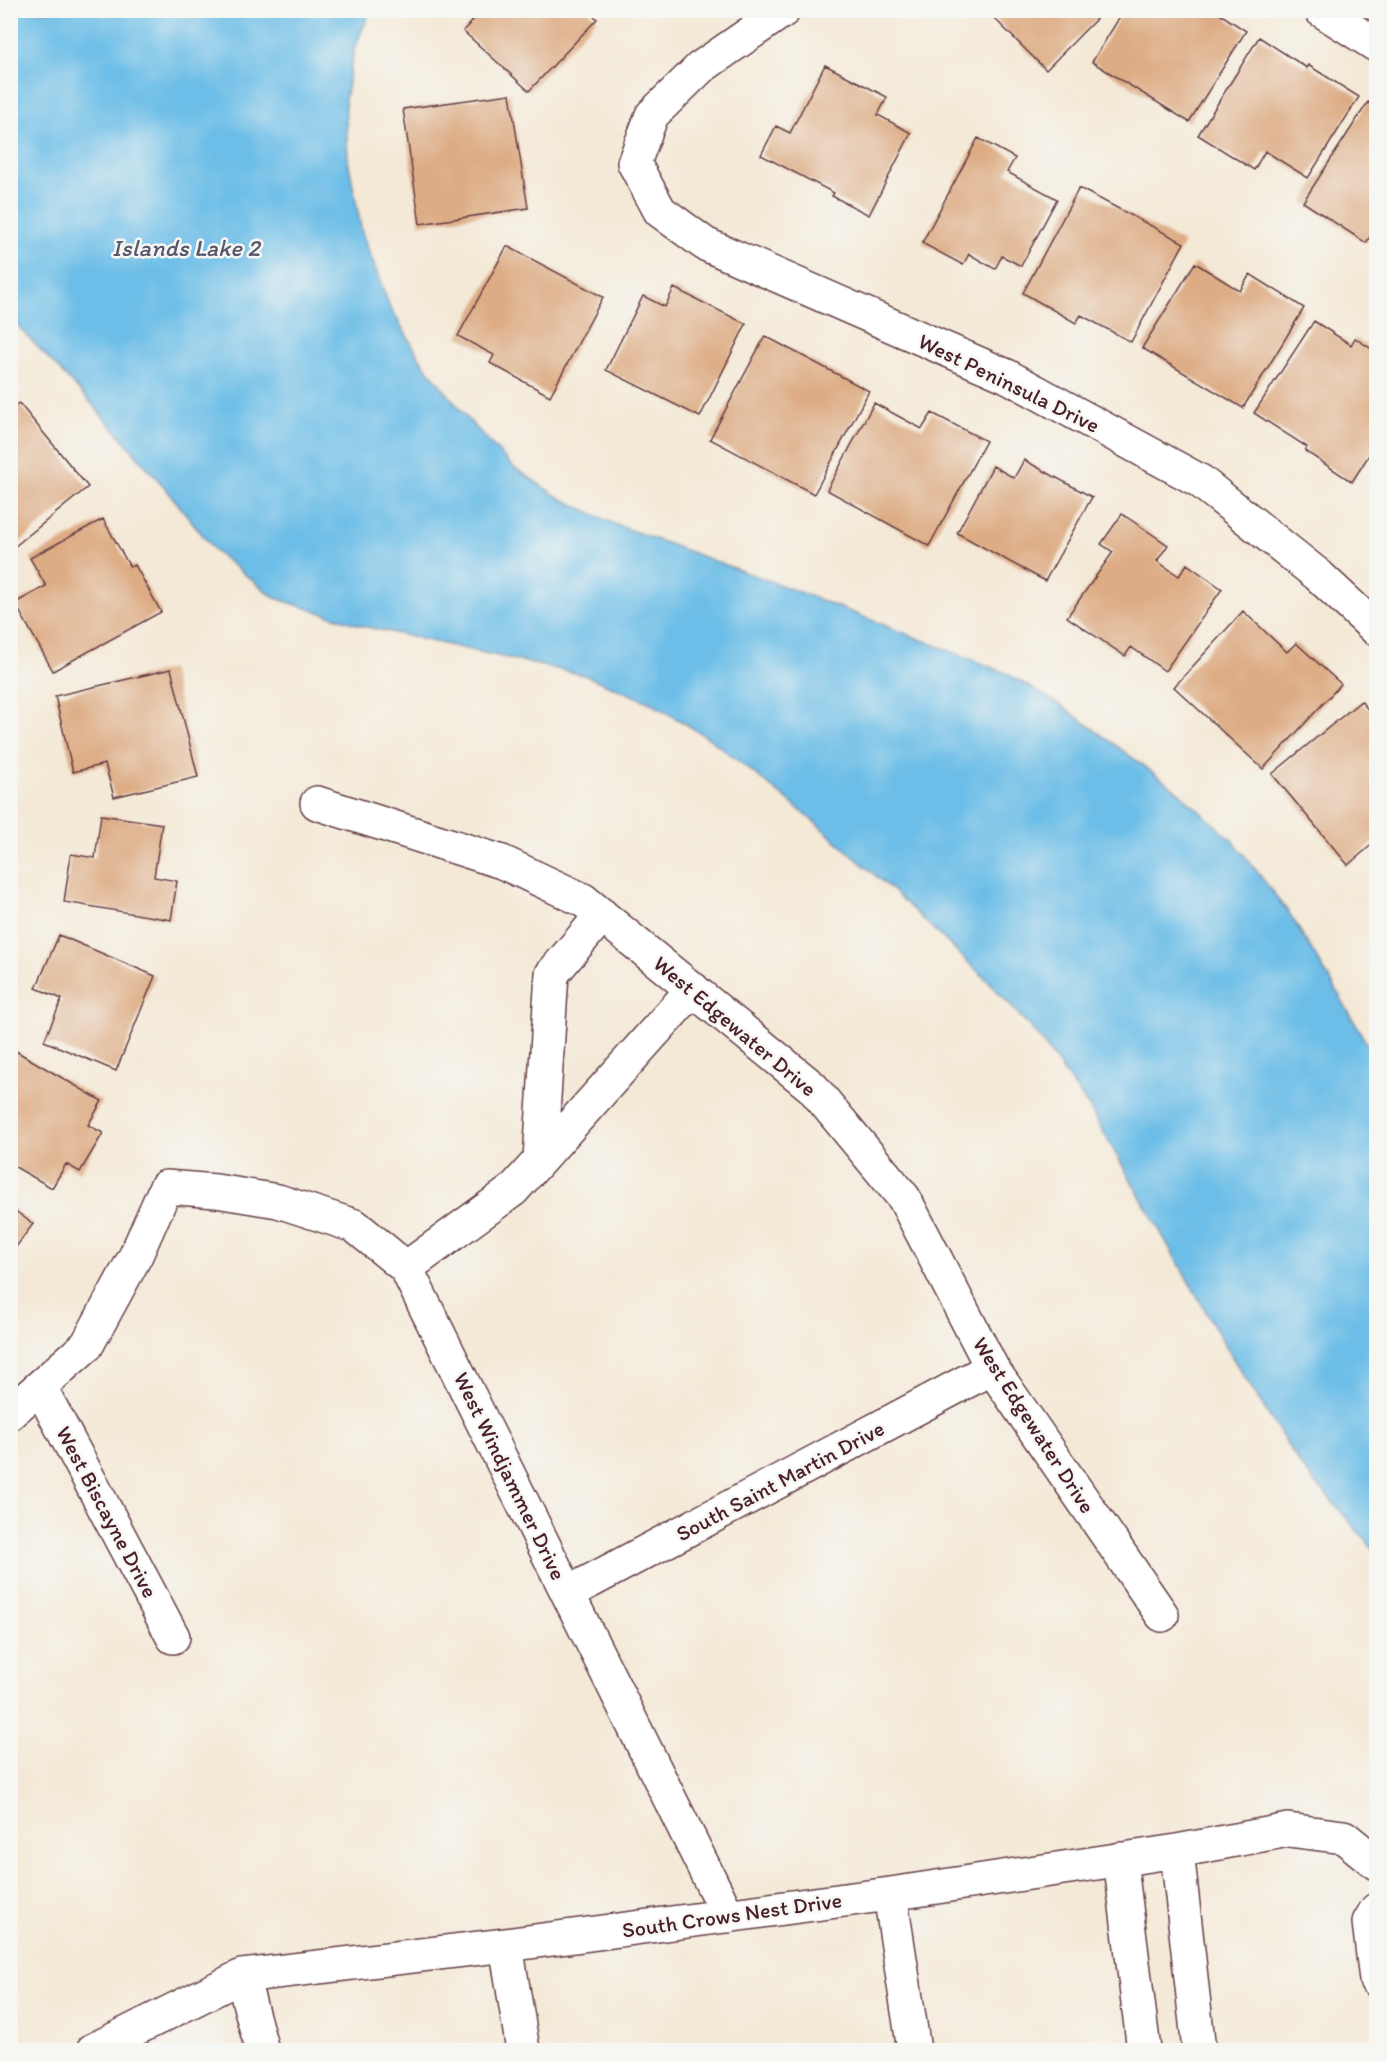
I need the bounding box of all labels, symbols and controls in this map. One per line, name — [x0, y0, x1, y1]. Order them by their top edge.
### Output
water label: Islands Lake 2 — [112, 233, 262, 262]
street label: West Peninsula Drive — [914, 327, 1104, 439]
street label: West Edgewater Drive — [648, 950, 822, 1102]
street label: West Edgewater Drive — [967, 1332, 1101, 1518]
street label: West Windjammer Drive — [448, 1368, 572, 1584]
street label: South Saint Martin Drive — [671, 1415, 889, 1547]
street label: West Biscayne Drive — [50, 1421, 164, 1603]
street label: South Crows Nest Drive — [620, 1886, 844, 1944]

